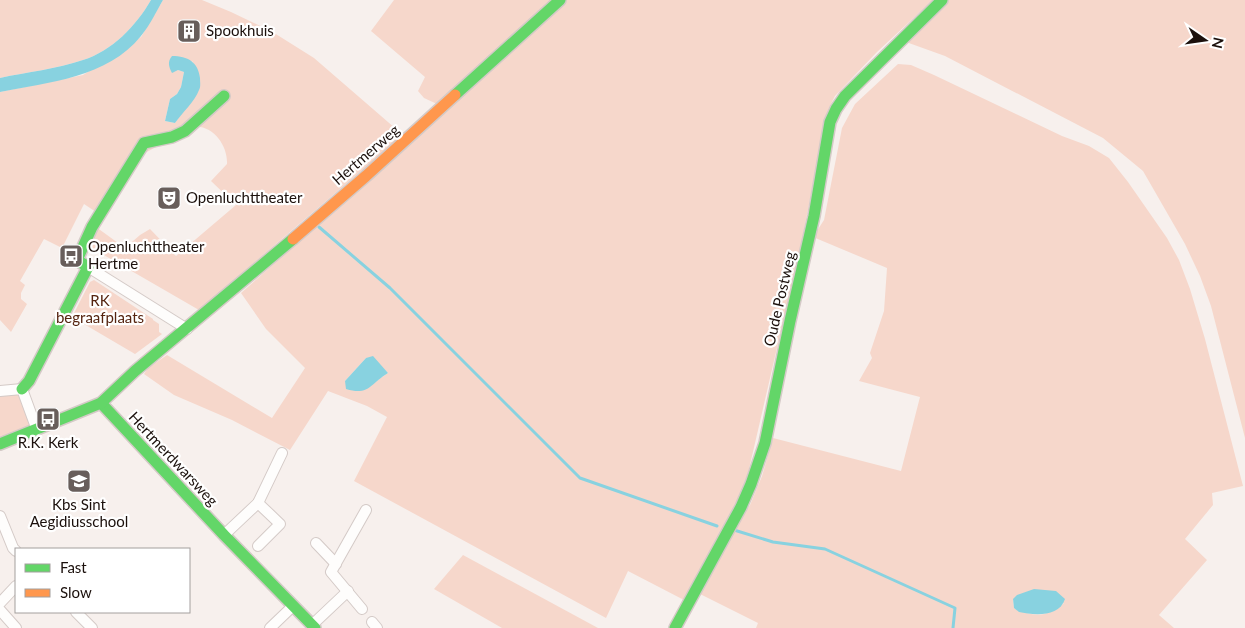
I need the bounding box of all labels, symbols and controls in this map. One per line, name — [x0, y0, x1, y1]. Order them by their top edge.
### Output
north arrow — [1180, 15, 1230, 65]
building icon: Spookhuis — [176, 18, 202, 44]
place label: Spookhuis — [206, 21, 274, 39]
text: N — [1209, 36, 1228, 50]
street label: Hertmerweg — [328, 120, 403, 188]
theatre icon: Openluchttheater — [156, 185, 182, 211]
place label: Openluchttheater — [186, 188, 303, 206]
place label: Openluchttheater Hertme — [88, 237, 205, 272]
bus stop icon: Openluchttheater Hertme — [58, 243, 84, 269]
street label: Oude Postweg — [759, 249, 799, 348]
park label: RK begraafplaats — [56, 291, 144, 326]
bus stop icon: R.K. Kerk — [35, 406, 61, 432]
street label: Hertmerdwarsweg — [125, 407, 222, 509]
place label: R.K. Kerk — [18, 433, 79, 451]
school or university icon: Kbs Sint Aegidiusschool — [66, 468, 92, 494]
place label: Kbs Sint Aegidiusschool — [30, 495, 128, 530]
legend — [15, 548, 190, 613]
text: Fast — [60, 558, 87, 576]
text: Slow — [60, 583, 92, 601]

